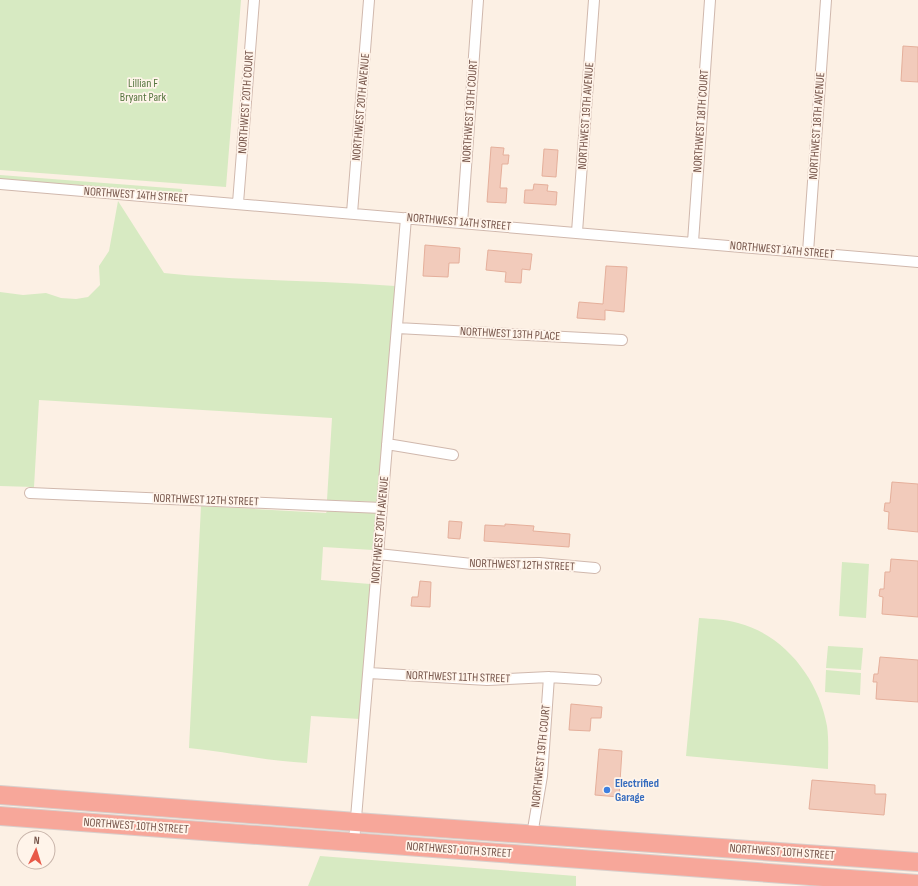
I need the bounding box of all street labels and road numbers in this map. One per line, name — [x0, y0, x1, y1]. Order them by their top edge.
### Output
street label: NORTHWEST 20TH COURT — [235, 50, 257, 154]
street label: NORTHWEST 20TH AVENUE — [349, 53, 373, 161]
street label: NORTHWEST 19TH COURT — [459, 59, 481, 163]
street label: NORTHWEST 19TH AVENUE — [575, 62, 597, 170]
street label: NORTHWEST 18TH COURT — [690, 69, 712, 173]
street label: NORTHWEST 18TH AVENUE — [806, 72, 828, 180]
street label: NORTHWEST 14TH STREET — [83, 184, 189, 206]
street label: NORTHWEST 14TH STREET — [406, 210, 512, 234]
street label: NORTHWEST 14TH STREET — [729, 238, 835, 262]
street label: NORTHWEST 13TH PLACE — [459, 324, 561, 344]
street label: NORTHWEST 20TH AVENUE — [368, 476, 392, 584]
street label: NORTHWEST 12TH STREET — [153, 491, 259, 509]
street label: NORTHWEST 12TH STREET — [469, 556, 575, 574]
street label: NORTHWEST 11TH STREET — [406, 668, 511, 686]
street label: NORTHWEST 19TH COURT — [528, 704, 554, 808]
street label: NORTHWEST 10TH STREET — [83, 815, 189, 837]
street label: NORTHWEST 10TH STREET — [406, 839, 512, 861]
street label: NORTHWEST 10TH STREET — [729, 841, 835, 863]

